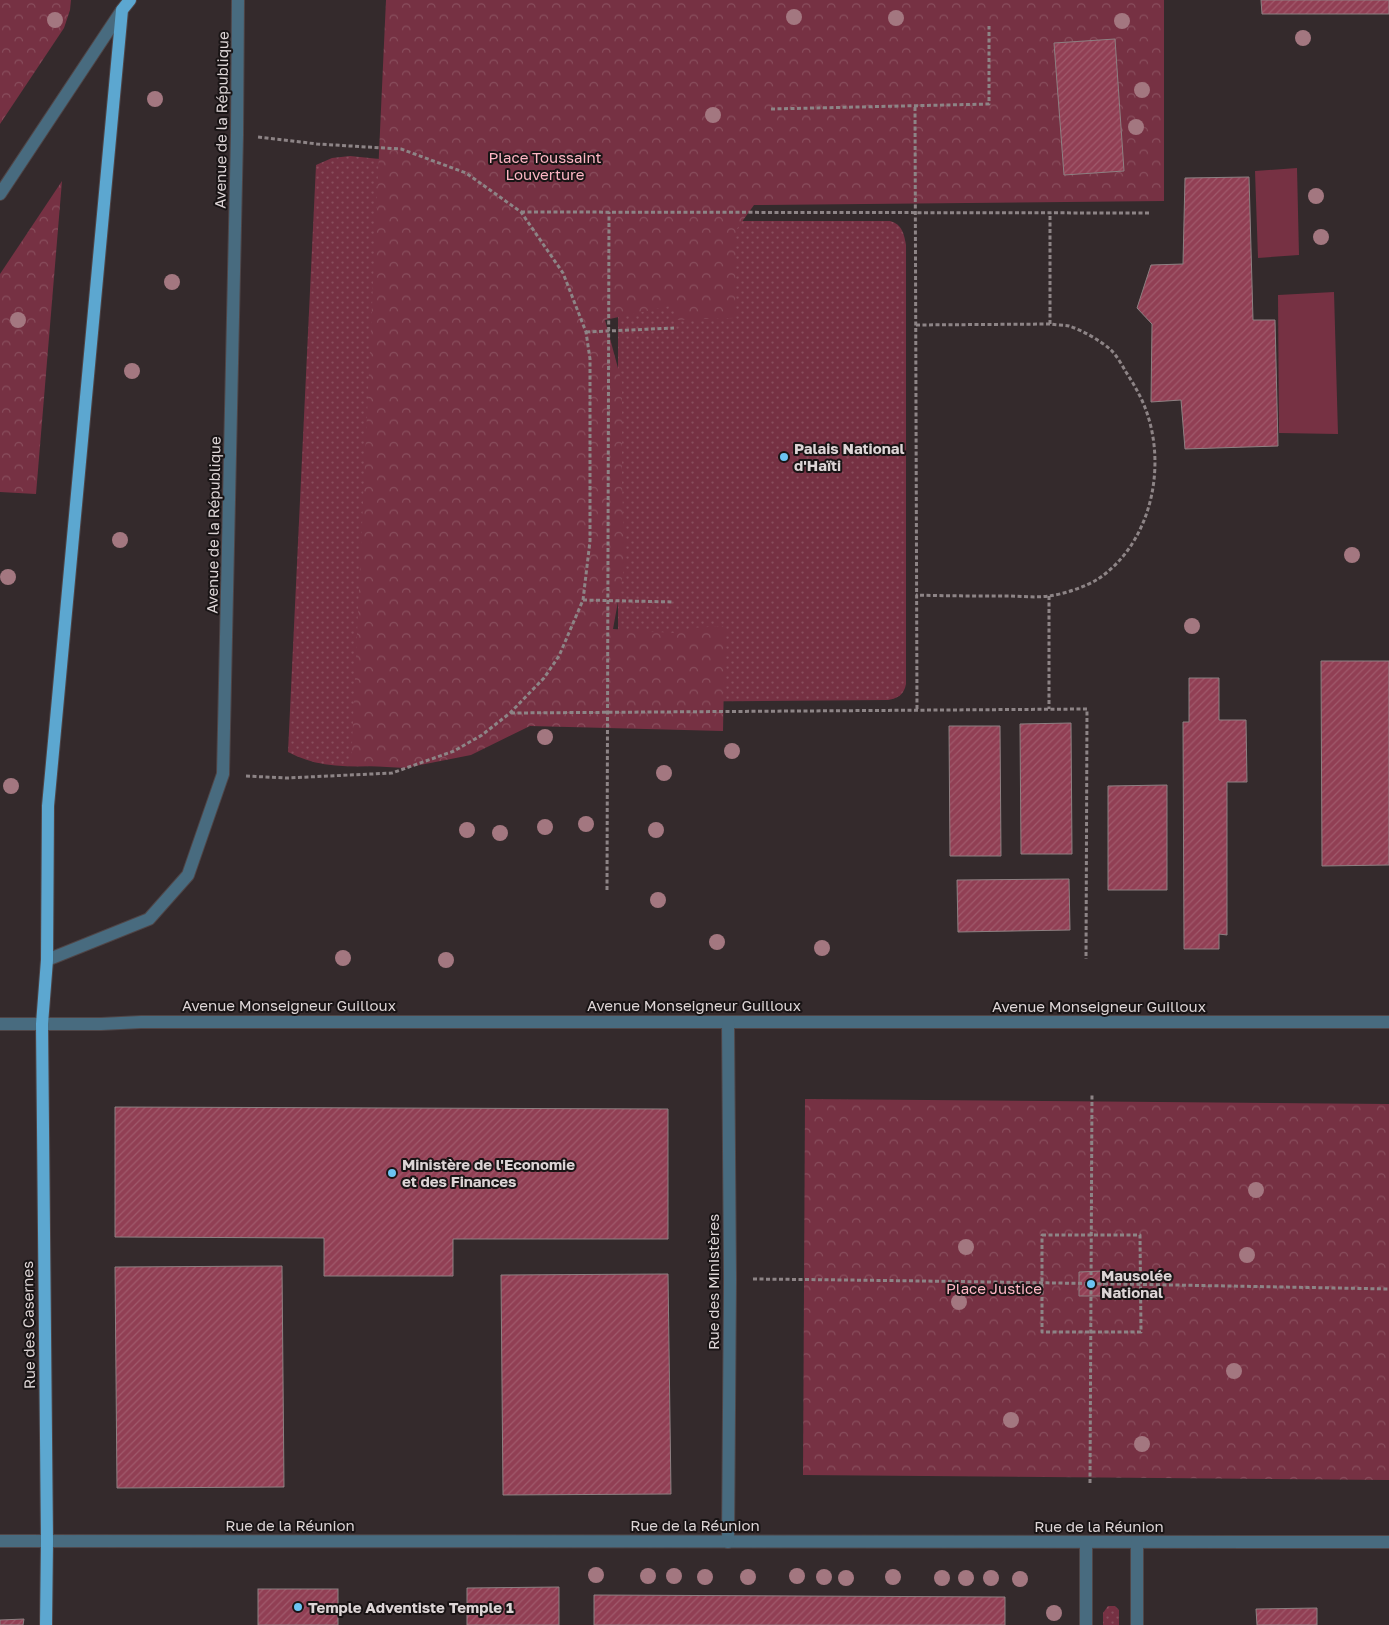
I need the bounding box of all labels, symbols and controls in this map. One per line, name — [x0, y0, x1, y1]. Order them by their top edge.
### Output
street label: Avenue de la République — [210, 31, 232, 209]
park label: Place Toussaint Louverture — [488, 148, 602, 183]
street label: Avenue de la République — [202, 436, 224, 614]
place label: Palais National d'Haïti — [794, 439, 905, 474]
marker: Palais National d'Haïti — [778, 451, 790, 463]
street label: Avenue Monseigneur Guilloux — [182, 996, 396, 1014]
street label: Avenue Monseigneur Guilloux — [587, 996, 801, 1014]
street label: Avenue Monseigneur Guilloux — [992, 997, 1206, 1015]
place label: Ministère de l'Economie et des Finances — [402, 1155, 575, 1190]
marker: Ministère de l'Economie et des Finances — [386, 1167, 398, 1179]
street label: Rue des Ministères — [704, 1214, 722, 1350]
street label: Rue des Casernes — [18, 1261, 38, 1389]
place label: Mausolée National — [1101, 1266, 1172, 1301]
marker: Mausolée National — [1085, 1278, 1097, 1290]
park label: Place Justice — [946, 1279, 1042, 1297]
street label: Rue de la Réunion — [225, 1516, 355, 1534]
street label: Rue de la Réunion — [630, 1516, 760, 1534]
street label: Rue de la Réunion — [1034, 1517, 1164, 1535]
place label: Temple Adventiste Temple 1 — [308, 1598, 514, 1616]
marker: Temple Adventiste Temple 1 — [292, 1601, 304, 1613]

